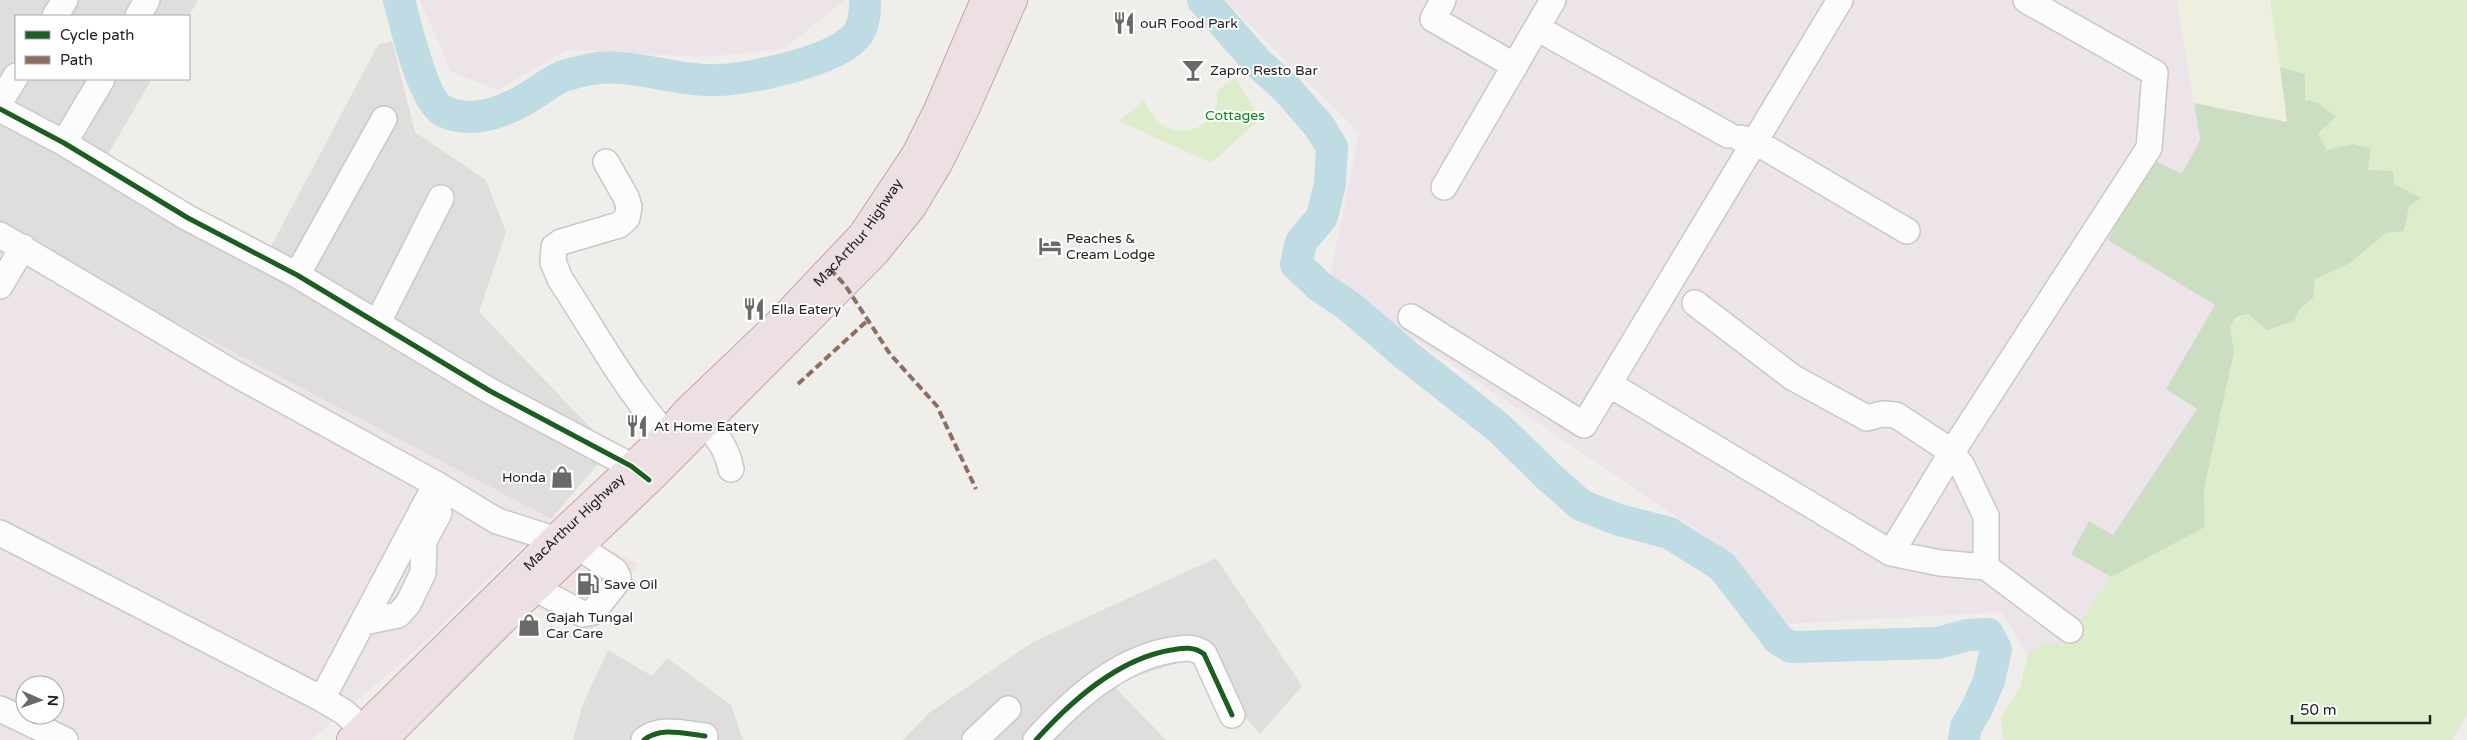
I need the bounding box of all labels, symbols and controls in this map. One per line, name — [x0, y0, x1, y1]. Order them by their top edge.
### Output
restaurant icon: ouR Food Park — [1111, 10, 1137, 36]
legend — [15, 15, 190, 80]
place label: ouR Food Park — [1140, 15, 1238, 32]
text: Cycle path — [60, 26, 134, 44]
text: Path — [60, 51, 93, 69]
bar icon: Zapro Resto Bar — [1180, 57, 1206, 83]
place label: Zapro Resto Bar — [1210, 62, 1318, 79]
park label: Cottages — [1205, 107, 1265, 124]
street label: MacArthur Highway — [810, 175, 906, 290]
place label: Peaches & Cream Lodge — [1066, 230, 1155, 263]
hotel icon: Peaches & Cream Lodge — [1037, 233, 1063, 259]
restaurant icon: Ella Eatery — [741, 296, 767, 322]
place label: Ella Eatery — [771, 301, 841, 318]
restaurant icon: At Home Eatery — [624, 413, 650, 439]
place label: At Home Eatery — [654, 418, 759, 435]
shop icon: Honda — [549, 464, 575, 490]
place label: Honda — [502, 469, 546, 486]
street label: MacArthur Highway — [520, 469, 629, 574]
fuel station icon: Save Oil — [575, 571, 601, 597]
place label: Save Oil — [604, 576, 657, 593]
place label: Gajah Tungal Car Care — [546, 609, 633, 642]
shop icon: Gajah Tungal Car Care — [516, 612, 542, 638]
north arrow — [15, 675, 65, 725]
scale bar — [2292, 692, 2430, 724]
text: N — [44, 695, 61, 706]
text: 50 m — [2300, 701, 2337, 719]

